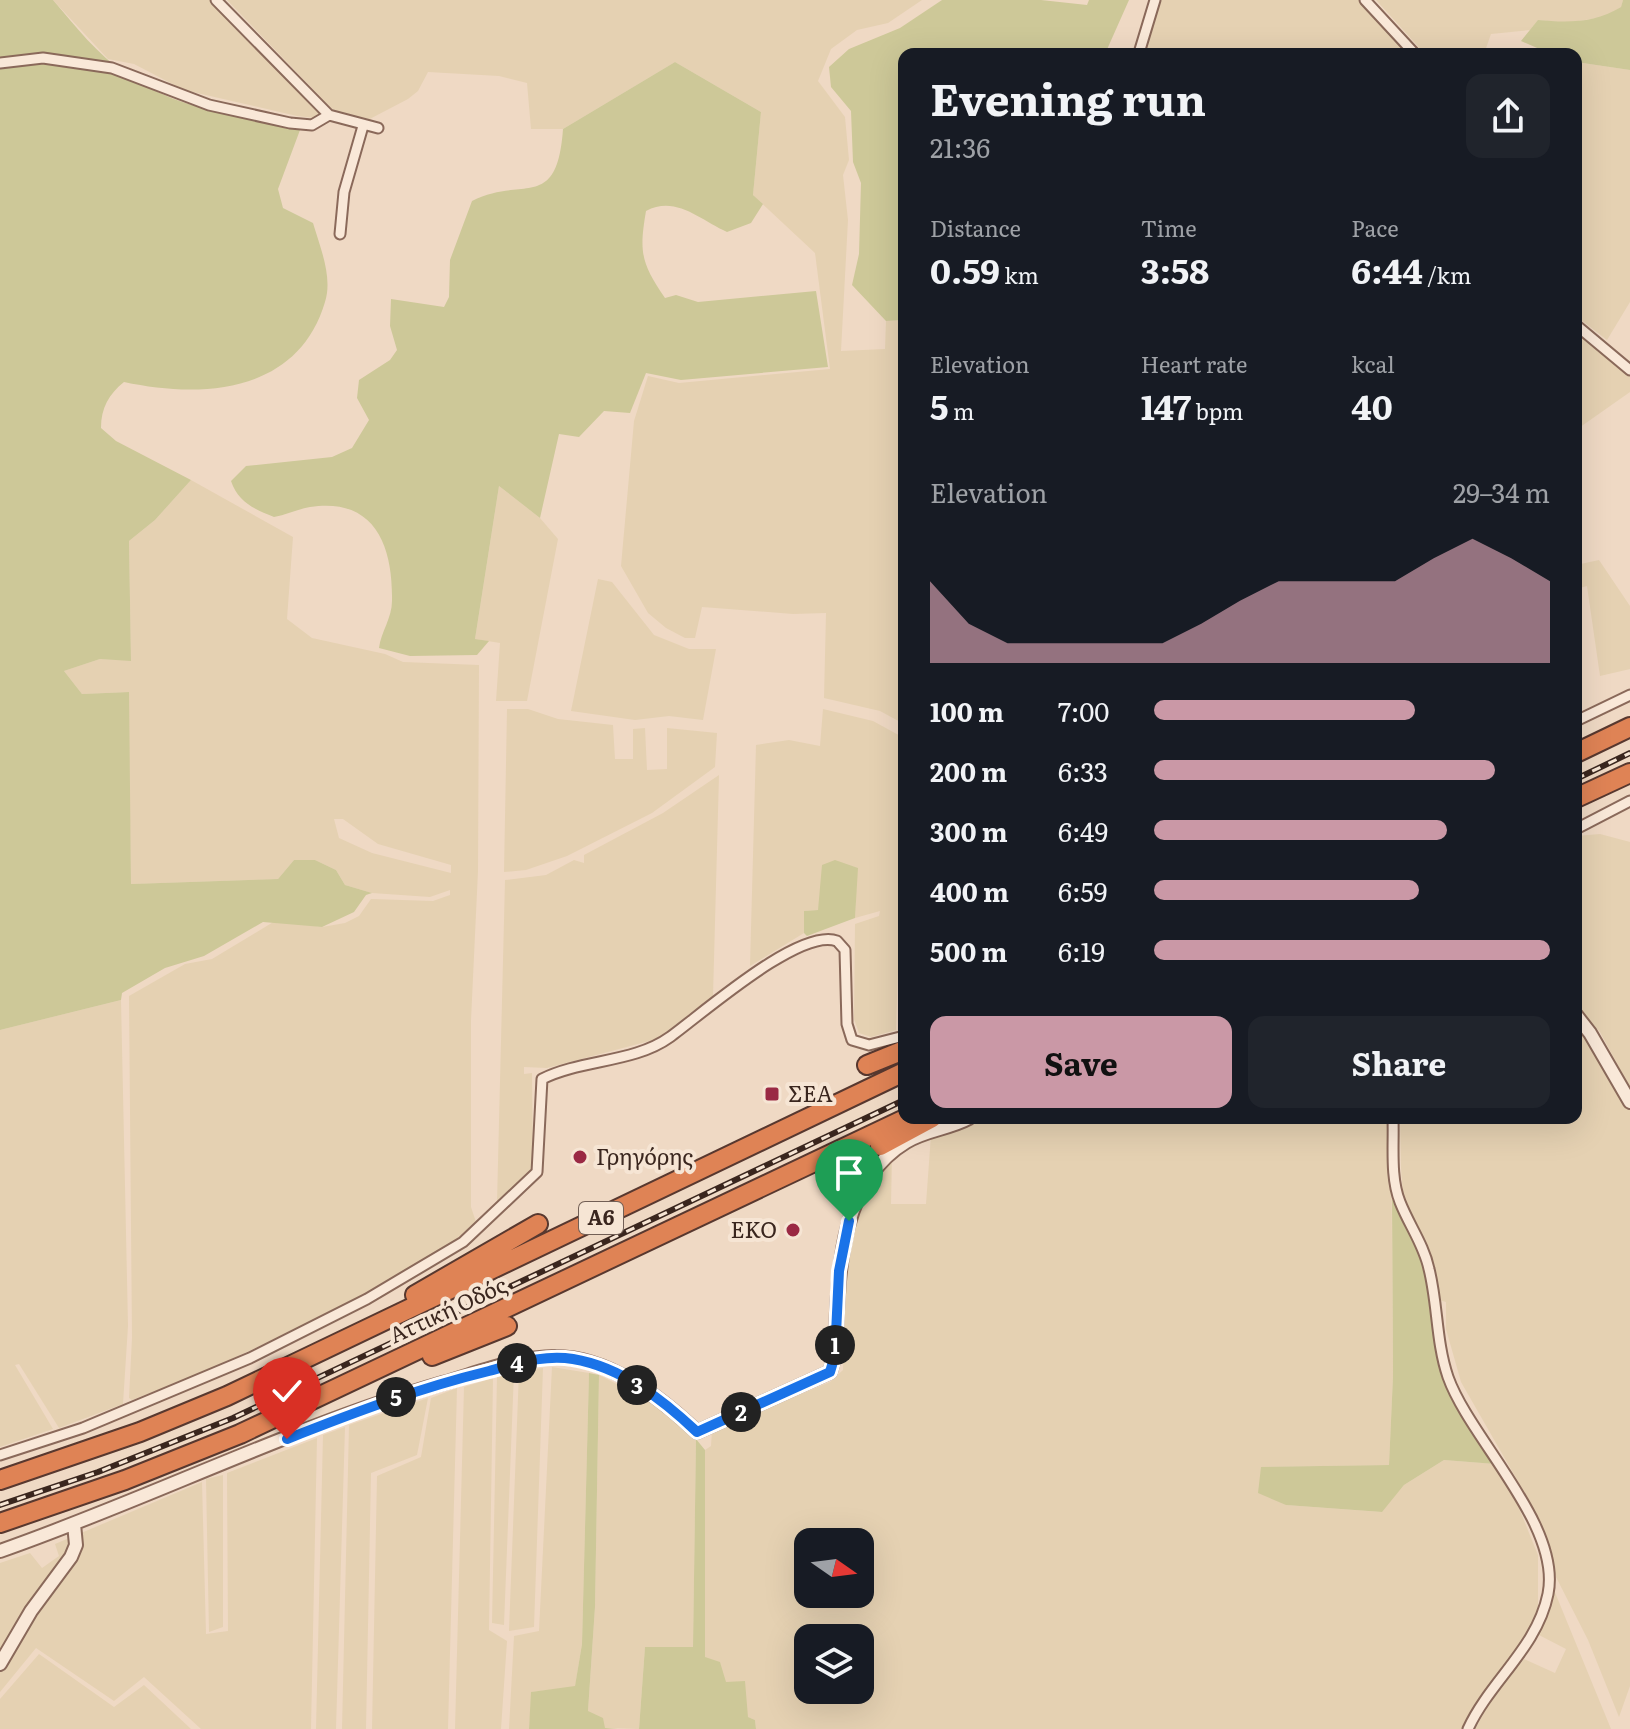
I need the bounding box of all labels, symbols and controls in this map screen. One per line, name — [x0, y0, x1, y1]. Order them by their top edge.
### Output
text: Evening run — [930, 64, 1206, 130]
button: share — [1466, 74, 1550, 158]
text: 21:36 — [930, 127, 990, 166]
text: Distance — [930, 211, 1021, 244]
text: Time — [1141, 211, 1197, 244]
text: Pace — [1351, 211, 1399, 244]
text: 0.59 — [930, 244, 1000, 294]
text: 3:58 — [1141, 244, 1209, 294]
text: 6:44 — [1351, 244, 1423, 294]
text: km — [1000, 258, 1039, 291]
text: /km — [1423, 258, 1471, 291]
text: Elevation — [930, 347, 1029, 380]
text: Heart rate — [1141, 347, 1247, 380]
text: kcal — [1351, 347, 1395, 380]
text: 5 — [930, 380, 949, 430]
text: 147 — [1141, 380, 1191, 430]
text: 40 — [1351, 380, 1393, 430]
text: m — [949, 394, 974, 427]
text: bpm — [1191, 394, 1243, 427]
text: Elevation — [930, 472, 1048, 511]
text: 29–34 m — [1453, 472, 1550, 511]
text: 100 m — [930, 691, 1004, 730]
text: 7:00 — [1058, 691, 1109, 730]
text: 200 m — [930, 751, 1007, 790]
text: 6:33 — [1058, 751, 1108, 790]
text: 300 m — [930, 811, 1008, 850]
text: 6:49 — [1058, 811, 1108, 850]
text: 400 m — [930, 871, 1009, 910]
text: 6:59 — [1058, 871, 1107, 910]
text: 500 m — [930, 931, 1007, 970]
text: 6:19 — [1058, 931, 1105, 970]
button: Save — [930, 1016, 1232, 1108]
button: Share — [1248, 1016, 1550, 1108]
place label: ΣΕΑ — [788, 1076, 833, 1109]
marker: ΣΕΑ — [763, 1085, 781, 1103]
place label: Γρηγόρης — [596, 1139, 693, 1172]
pin — [815, 1139, 883, 1221]
marker: Γρηγόρης — [571, 1148, 589, 1166]
icon: arrive — [827, 1151, 871, 1195]
road number: Α6 — [579, 1202, 623, 1234]
place label: EKO — [731, 1212, 777, 1245]
marker: EKO — [784, 1221, 802, 1239]
street label: Αττική Οδός — [383, 1267, 512, 1350]
pin: 1 — [815, 1325, 855, 1365]
text: 1 — [830, 1328, 840, 1361]
pin: 4 — [497, 1343, 537, 1383]
text: 4 — [510, 1346, 524, 1379]
pin — [253, 1357, 321, 1439]
pin: 3 — [617, 1365, 657, 1405]
text: 3 — [631, 1368, 643, 1401]
icon: check — [265, 1369, 309, 1413]
pin: 5 — [376, 1377, 416, 1417]
text: 5 — [390, 1380, 402, 1413]
pin: 2 — [721, 1392, 761, 1432]
text: 2 — [735, 1395, 747, 1428]
north arrow — [794, 1528, 874, 1608]
map controls — [794, 1528, 874, 1704]
button: layers — [794, 1624, 874, 1704]

